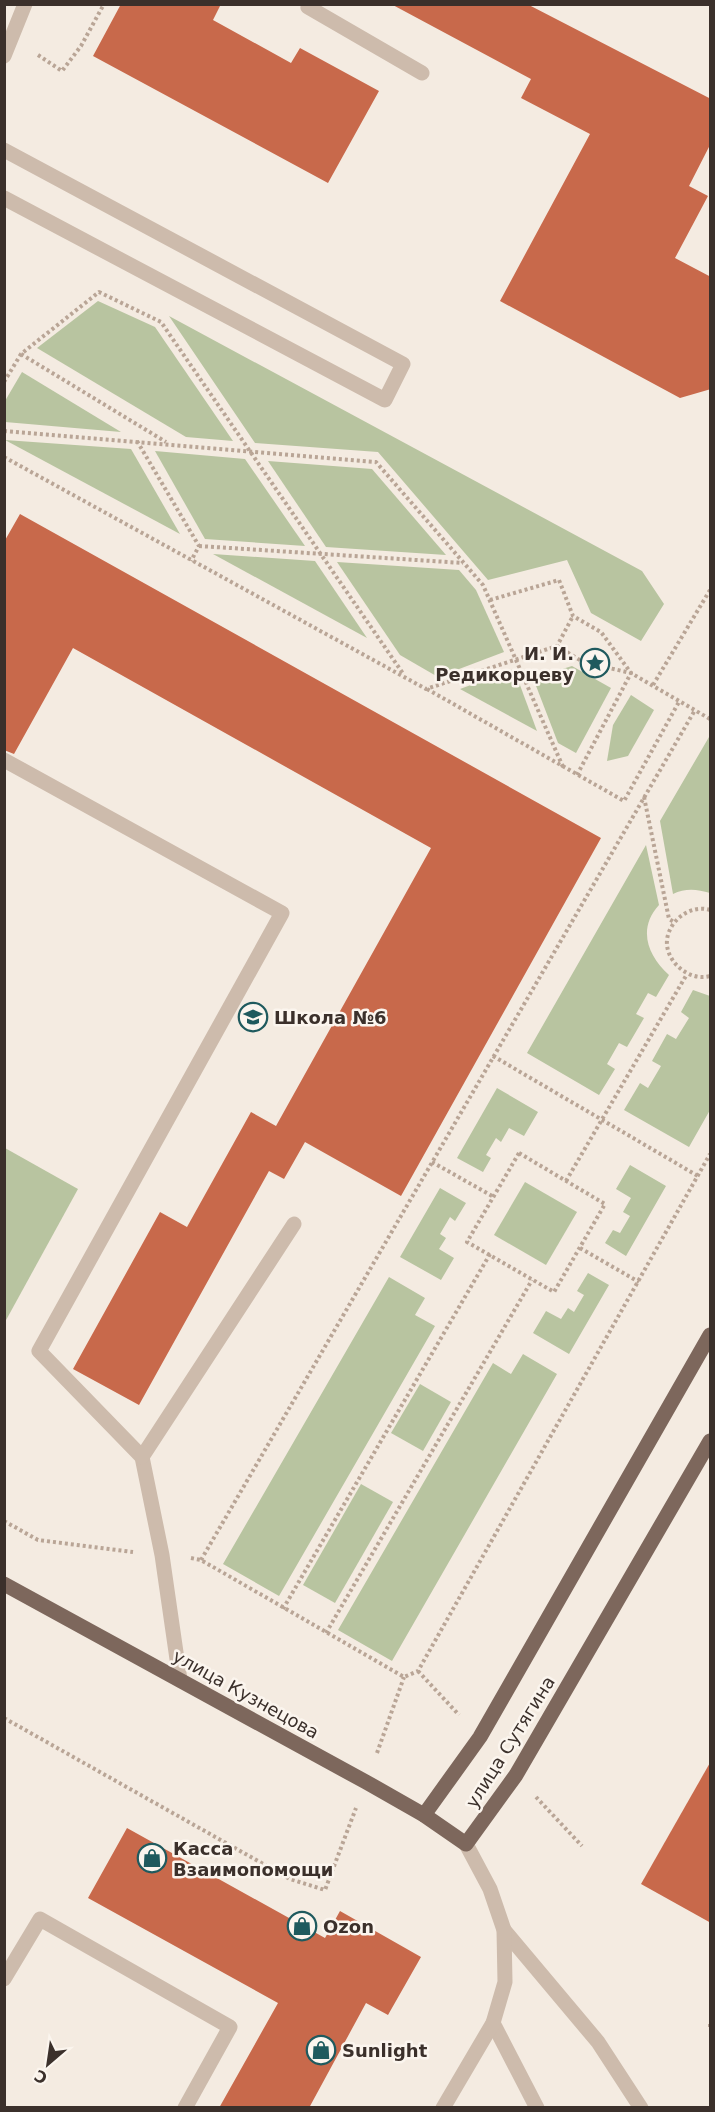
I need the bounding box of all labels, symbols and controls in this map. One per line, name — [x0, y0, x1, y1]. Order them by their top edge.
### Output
place label: И. И. Редикорцеву — [435, 643, 574, 685]
place icon: И. И. Редикорцеву — [579, 647, 611, 679]
school or university icon: Школа №6 — [237, 1001, 269, 1033]
place label: Школа №6 — [274, 1007, 387, 1028]
street label: улица Кузнецова — [169, 1645, 323, 1743]
street label: улица Сутягина — [461, 1672, 559, 1812]
place label: Касса Взаимопомощи — [173, 1838, 333, 1880]
shop icon: Касса Взаимопомощи — [136, 1842, 168, 1874]
shop icon: Ozon — [286, 1910, 318, 1942]
place label: Ozon — [323, 1916, 374, 1937]
north arrow — [18, 2034, 78, 2094]
shop icon: Sunlight — [305, 2034, 337, 2066]
place label: Sunlight — [342, 2040, 428, 2061]
text: С — [31, 2066, 51, 2088]

